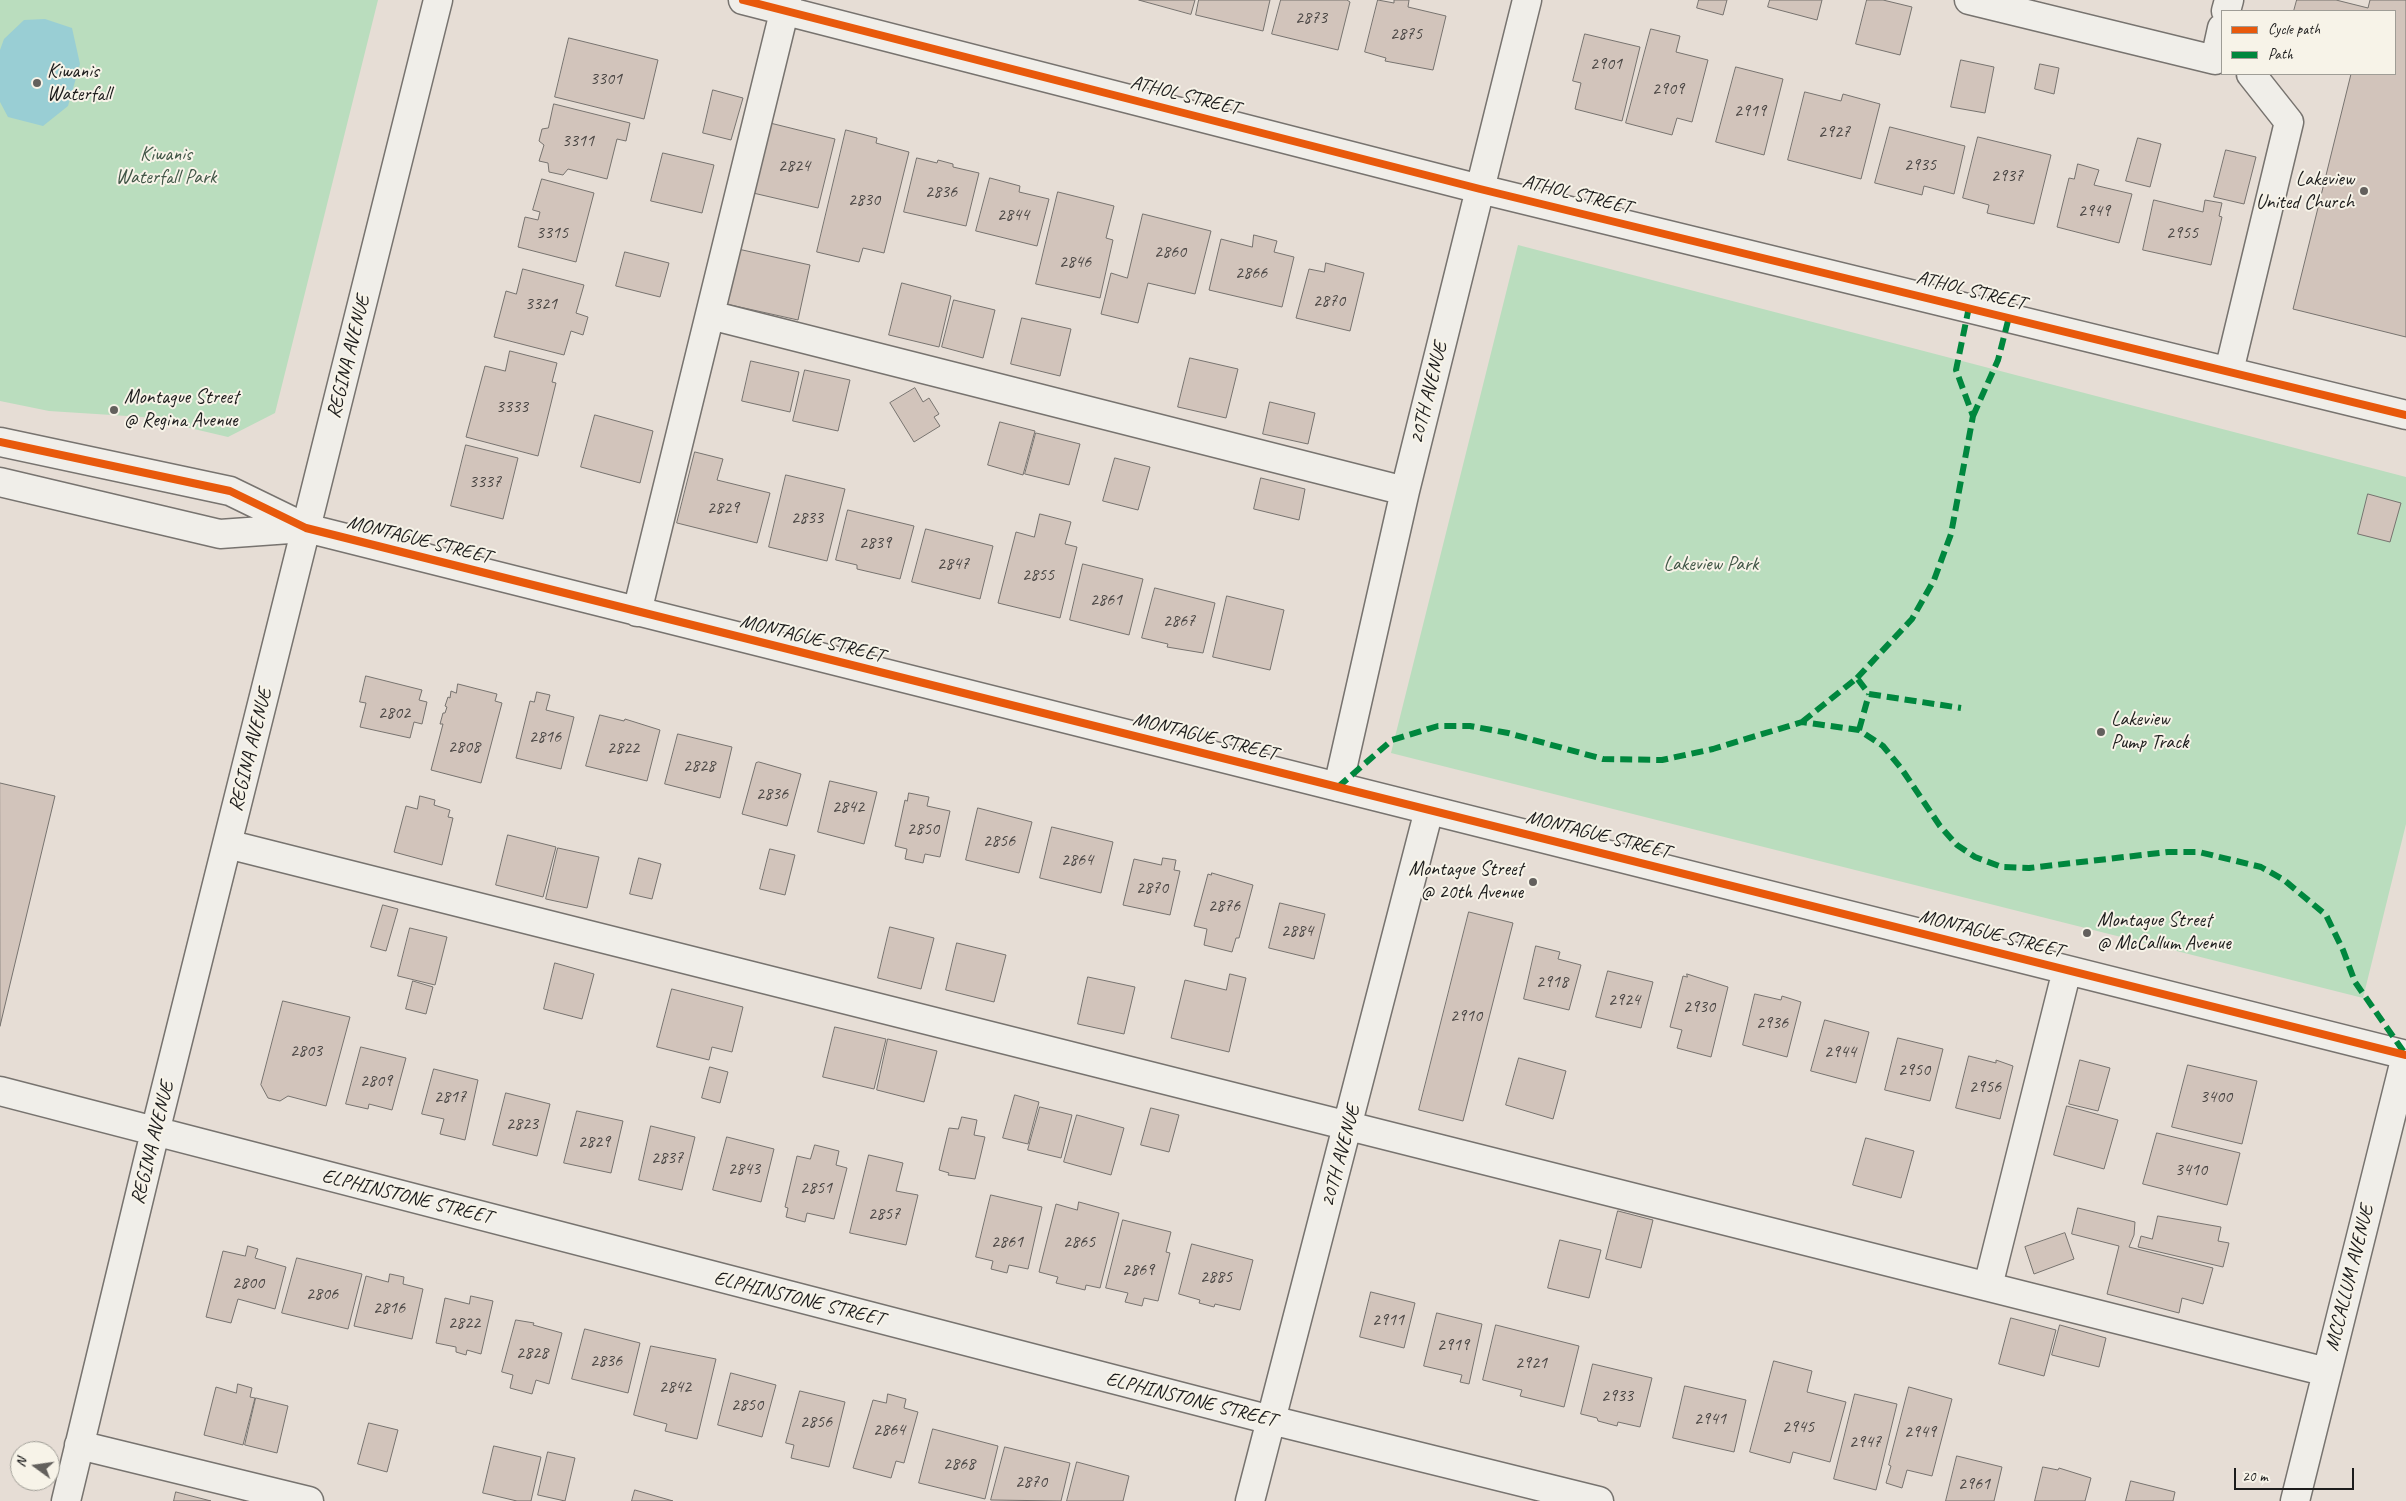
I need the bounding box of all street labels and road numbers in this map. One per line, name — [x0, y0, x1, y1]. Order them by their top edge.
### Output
street label: ATHOL STREET — [1128, 71, 1242, 121]
street label: ATHOL STREET — [1520, 170, 1634, 220]
street label: ATHOL STREET — [1914, 266, 2028, 316]
street label: REGINA AVENUE — [322, 293, 376, 421]
street label: 20TH AVENUE — [1405, 340, 1453, 446]
street label: MONTAGUE STREET — [344, 510, 494, 570]
street label: MONTAGUE STREET — [737, 609, 887, 669]
street label: REGINA AVENUE — [224, 686, 278, 814]
street label: MONTAGUE STREET — [1130, 707, 1280, 767]
street label: MONTAGUE STREET — [1523, 805, 1673, 865]
street label: MONTAGUE STREET — [1916, 904, 2066, 964]
street label: REGINA AVENUE — [126, 1079, 180, 1207]
street label: 20TH AVENUE — [1316, 1103, 1366, 1209]
street label: ELPHINSTONE STREET — [319, 1164, 495, 1230]
street label: MCCALLUM AVENUE — [2320, 1203, 2380, 1353]
street label: ELPHINSTONE STREET — [711, 1266, 887, 1332]
street label: ELPHINSTONE STREET — [1103, 1367, 1279, 1433]

